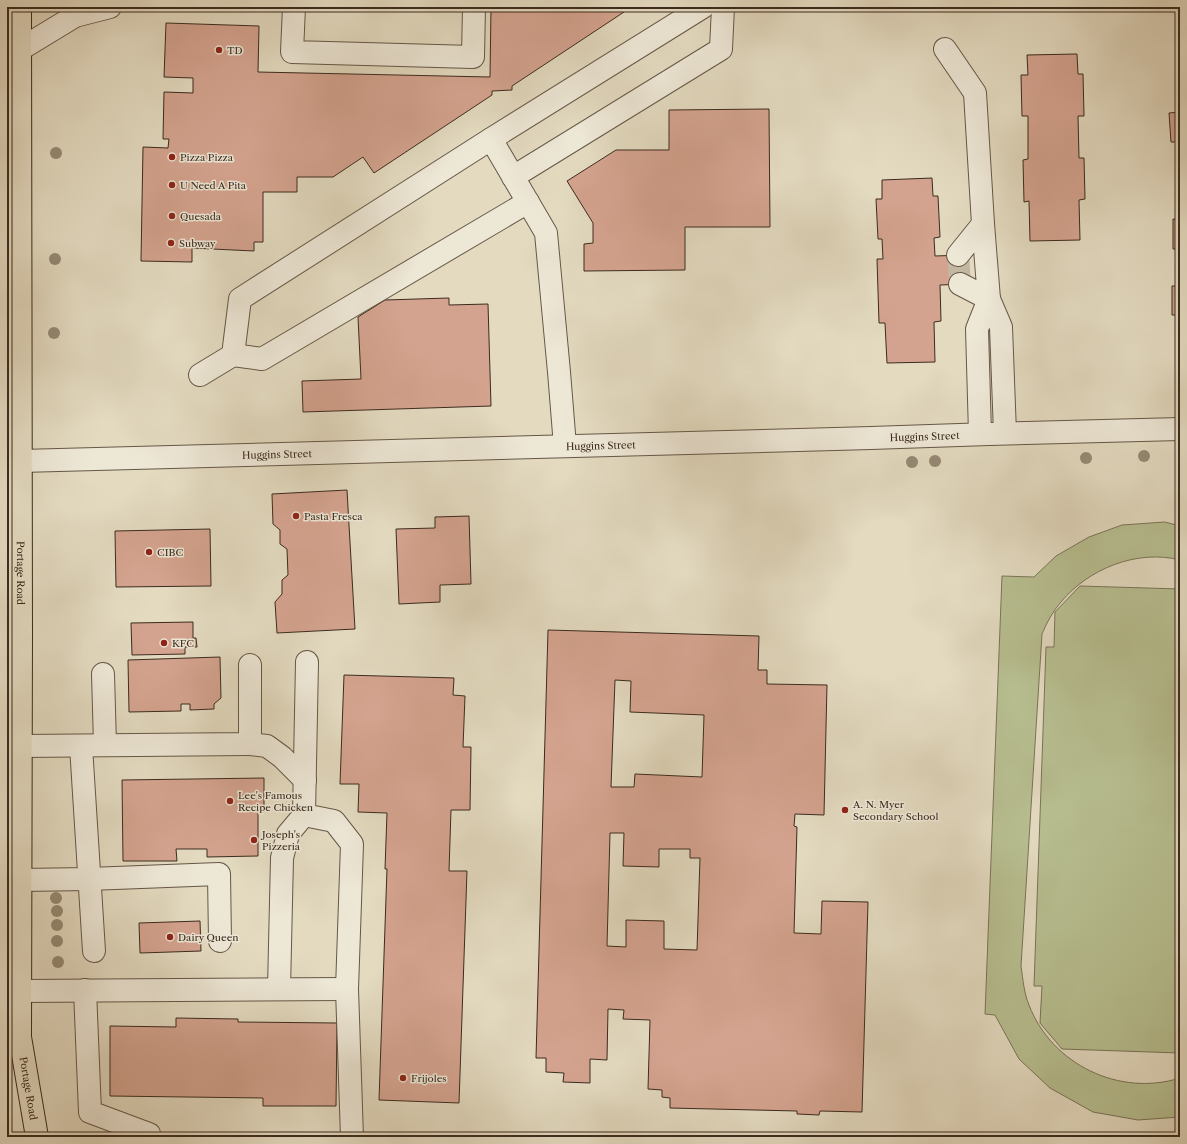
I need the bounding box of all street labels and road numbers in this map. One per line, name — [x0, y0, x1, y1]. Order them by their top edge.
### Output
street label: Huggins Street — [890, 428, 960, 444]
street label: Huggins Street — [566, 438, 636, 453]
street label: Huggins Street — [242, 447, 312, 462]
street label: Portage Road — [14, 541, 27, 605]
street label: Portage Road — [17, 1056, 40, 1121]

